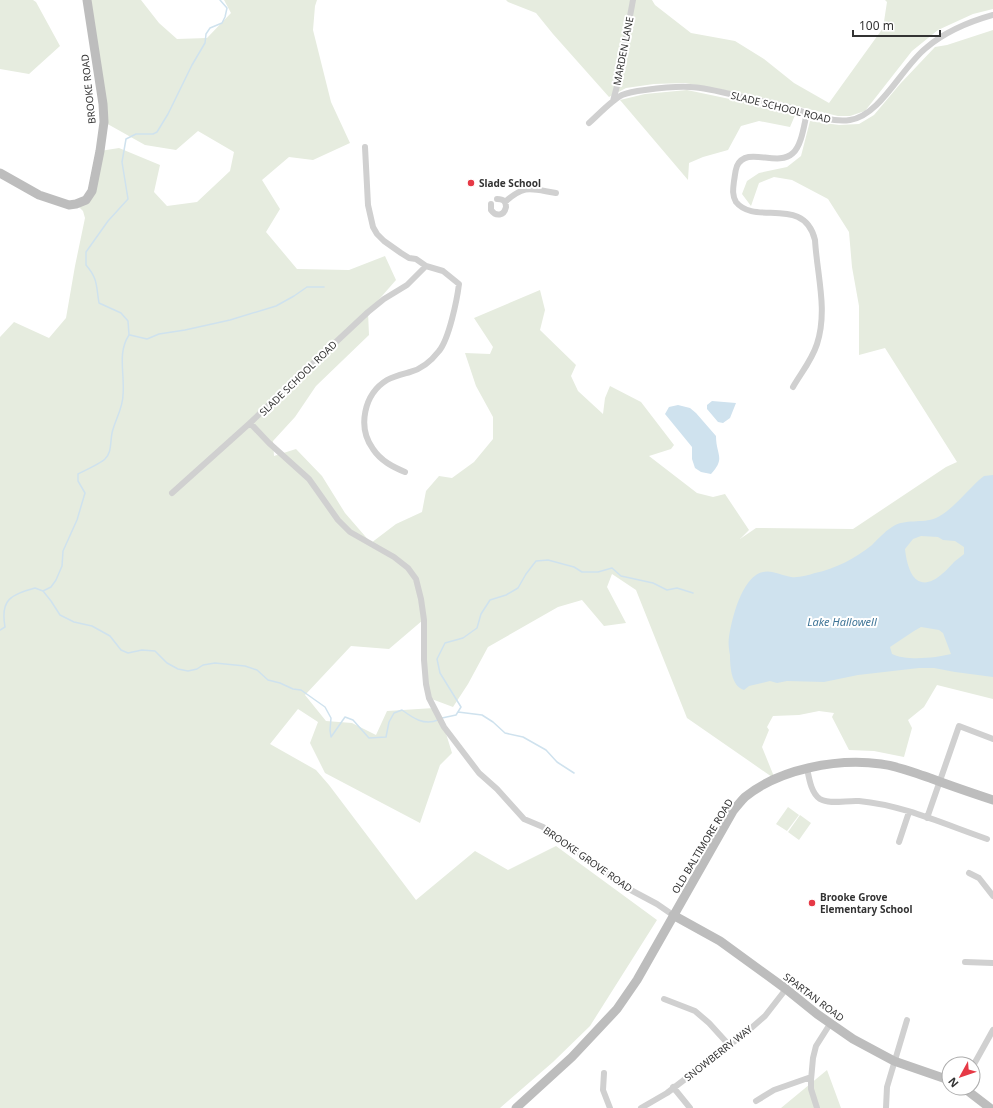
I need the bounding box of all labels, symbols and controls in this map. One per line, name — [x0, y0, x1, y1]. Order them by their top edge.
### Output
scale bar — [853, 12, 940, 38]
street label: MARDEN LANE — [609, 16, 637, 86]
text: 100 m — [859, 17, 894, 34]
street label: BROOKE ROAD — [77, 53, 99, 125]
street label: SLADE SCHOOL ROAD — [729, 88, 833, 126]
place label: Slade School — [479, 176, 541, 190]
marker: Slade School — [466, 178, 476, 188]
street label: SLADE SCHOOL ROAD — [256, 337, 340, 419]
water label: Lake Hallowell — [807, 614, 878, 629]
street label: OLD BALTIMORE ROAD — [668, 796, 736, 896]
street label: BROOKE GROVE ROAD — [541, 823, 635, 895]
place label: Brooke Grove Elementary School — [820, 890, 913, 916]
marker: Brooke Grove Elementary School — [807, 898, 817, 908]
street label: SPARTAN ROAD — [781, 970, 847, 1024]
street label: SNOWBERRY WAY — [681, 1022, 755, 1084]
north arrow — [941, 1056, 981, 1096]
text: N — [944, 1074, 962, 1091]

